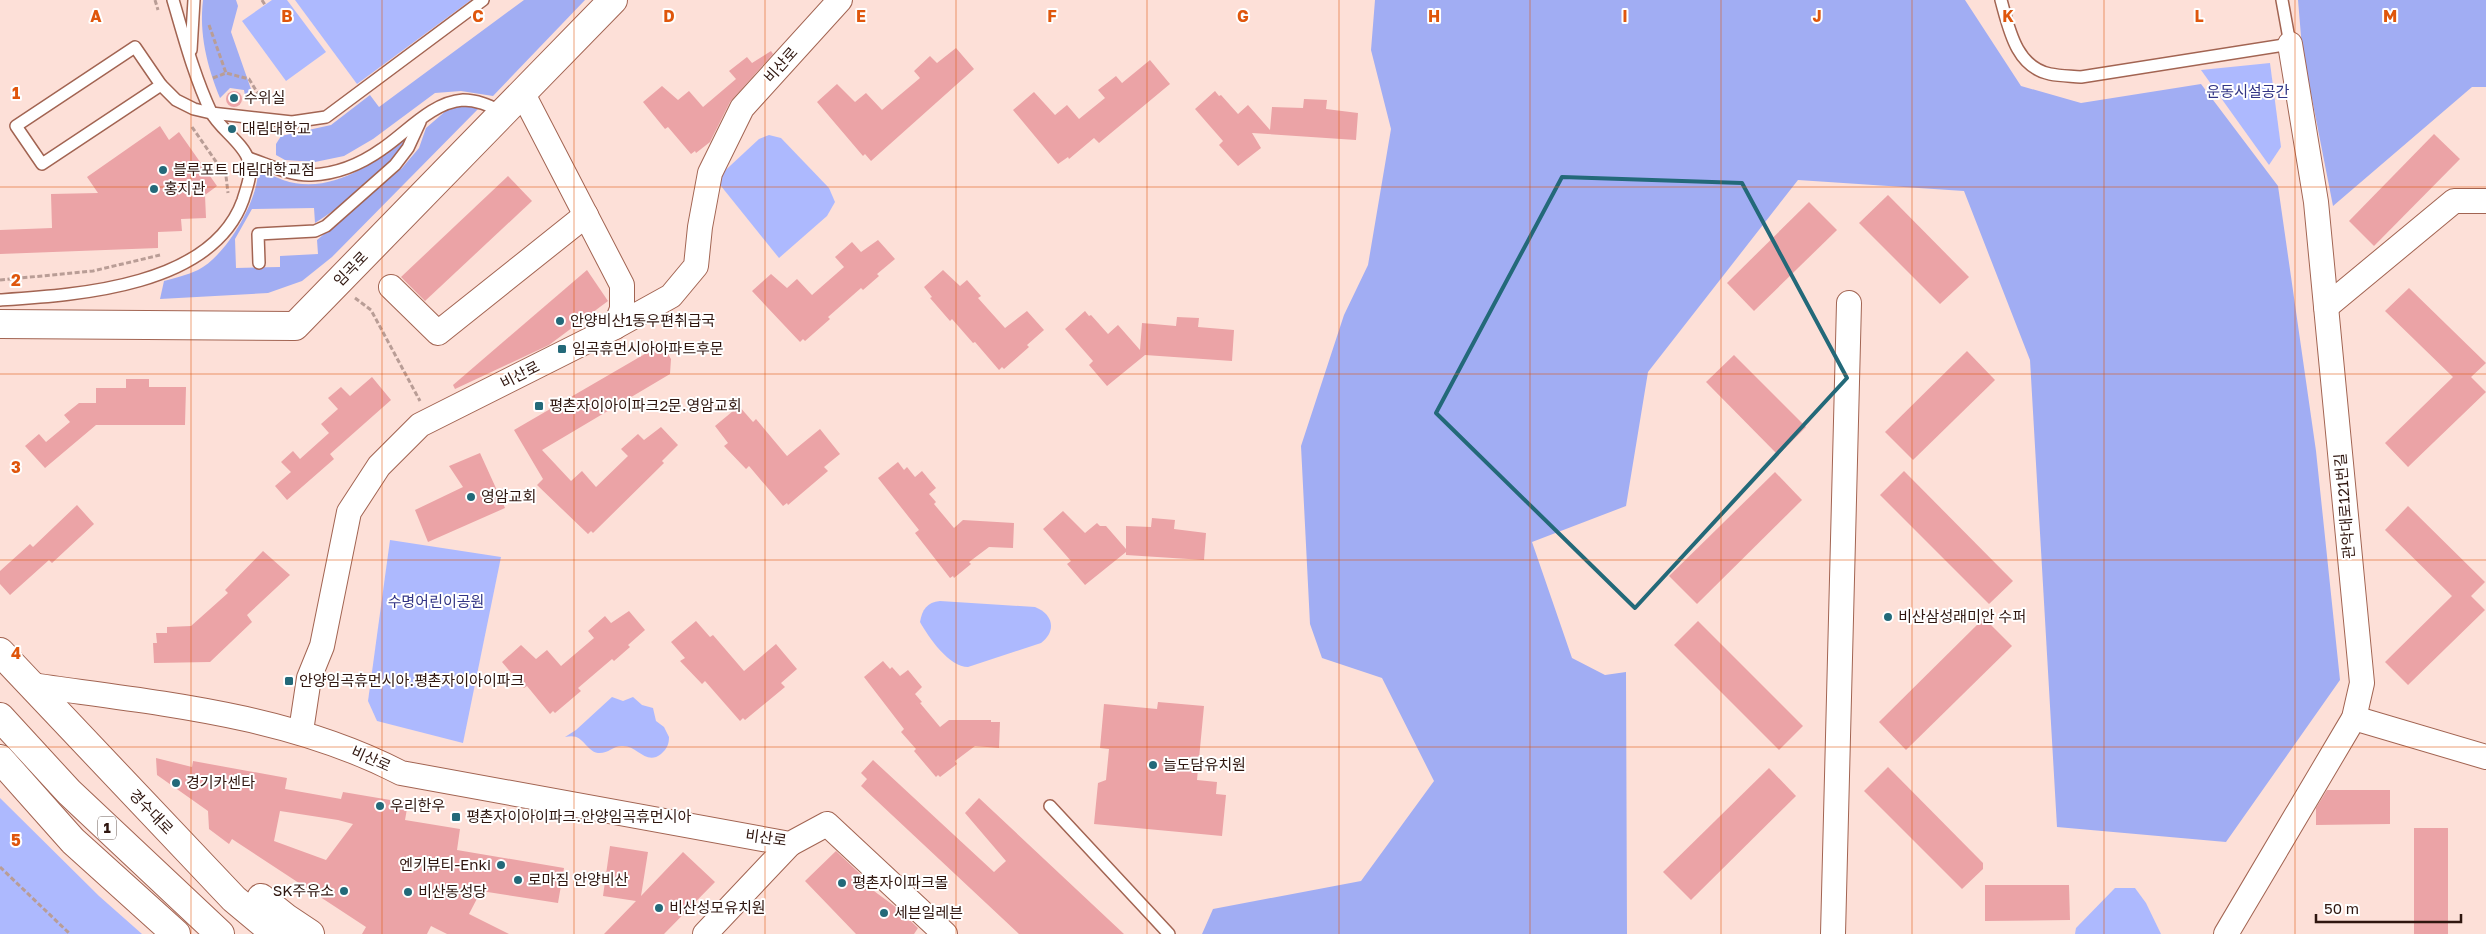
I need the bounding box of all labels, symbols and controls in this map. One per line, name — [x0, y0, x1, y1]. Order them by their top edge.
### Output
text: A — [90, 6, 102, 26]
text: B — [281, 6, 293, 26]
text: C — [472, 6, 484, 26]
text: D — [663, 6, 675, 26]
text: E — [856, 6, 866, 26]
text: F — [1047, 6, 1057, 26]
text: G — [1237, 6, 1249, 26]
text: H — [1428, 6, 1440, 26]
text: I — [1622, 6, 1628, 26]
text: J — [1812, 6, 1822, 26]
text: K — [2002, 6, 2014, 26]
text: L — [2194, 6, 2204, 26]
text: M — [2383, 6, 2397, 26]
street label: 비산로 — [760, 43, 801, 86]
park label: 운동시설공간 — [2207, 82, 2290, 100]
text: 1 — [12, 83, 20, 103]
place label: 수위실 — [244, 88, 285, 106]
marker: 수위실 — [228, 92, 240, 104]
place label: 대림대학교 — [242, 119, 311, 137]
marker: 대림대학교 — [226, 123, 238, 135]
place label: 블루포트 대림대학교점 — [173, 160, 315, 178]
marker: 블루포트 대림대학교점 — [157, 164, 169, 176]
place label: 홍지관 — [164, 179, 206, 197]
marker: 홍지관 — [148, 183, 160, 195]
street label: 임곡로 — [329, 247, 371, 289]
text: 2 — [11, 270, 21, 290]
place label: 안양비산1동우편취급국 — [570, 311, 715, 329]
marker: 안양비산1동우편취급국 — [554, 315, 566, 327]
place label: 임곡휴먼시아아파트후문 — [572, 339, 724, 357]
marker: 임곡휴먼시아아파트후문 — [556, 343, 568, 355]
street label: 비산로 — [497, 357, 542, 392]
place label: 평촌자이아이파크2문.영암교회 — [549, 396, 742, 414]
marker: 평촌자이아이파크2문.영암교회 — [533, 400, 545, 412]
street label: 관악대로121번길 — [2330, 452, 2358, 560]
text: 3 — [11, 457, 21, 477]
place label: 영암교회 — [481, 487, 536, 505]
marker: 영암교회 — [465, 491, 477, 503]
park label: 수명어린이공원 — [388, 592, 484, 610]
place label: 비산삼성래미안 수퍼 — [1898, 607, 2026, 625]
marker: 비산삼성래미안 수퍼 — [1882, 611, 1894, 623]
text: 4 — [11, 643, 21, 663]
place label: 안양임곡휴먼시아.평촌자이아이파크 — [299, 671, 524, 689]
marker: 안양임곡휴먼시아.평촌자이아이파크 — [283, 675, 295, 687]
street label: 비산로 — [349, 741, 394, 775]
place label: 늘도담유치원 — [1163, 755, 1246, 773]
marker: 늘도담유치원 — [1147, 759, 1159, 771]
place label: 경기카센타 — [186, 773, 255, 791]
marker: 경기카센타 — [170, 777, 182, 789]
street label: 경수대로 — [126, 785, 177, 837]
place label: 우리한우 — [390, 796, 445, 814]
marker: 우리한우 — [374, 800, 386, 812]
place label: 평촌자이아이파크.안양임곡휴먼시아 — [466, 807, 692, 825]
marker: 평촌자이아이파크.안양임곡휴먼시아 — [450, 811, 462, 823]
road number: 1 — [98, 816, 116, 840]
street label: 비산로 — [744, 825, 788, 849]
text: 5 — [11, 830, 21, 850]
place label: 엔키뷰티-Enki — [399, 855, 491, 873]
marker: 엔키뷰티-Enki — [495, 859, 507, 871]
place label: 로마짐 안양비산 — [528, 870, 629, 888]
place label: 평촌자이파크몰 — [852, 873, 949, 891]
marker: 로마짐 안양비산 — [512, 874, 524, 886]
marker: 평촌자이파크몰 — [836, 877, 848, 889]
place label: SK주유소 — [273, 881, 334, 899]
place label: 비산동성당 — [418, 882, 487, 900]
marker: SK주유소 — [338, 885, 350, 897]
marker: 비산동성당 — [402, 886, 414, 898]
scale bar — [2316, 892, 2461, 924]
place label: 비산성모유치원 — [669, 898, 766, 916]
text: 50 m — [2324, 899, 2359, 917]
marker: 비산성모유치원 — [653, 902, 665, 914]
place label: 세븐일레븐 — [894, 903, 963, 921]
marker: 세븐일레븐 — [878, 907, 890, 919]

